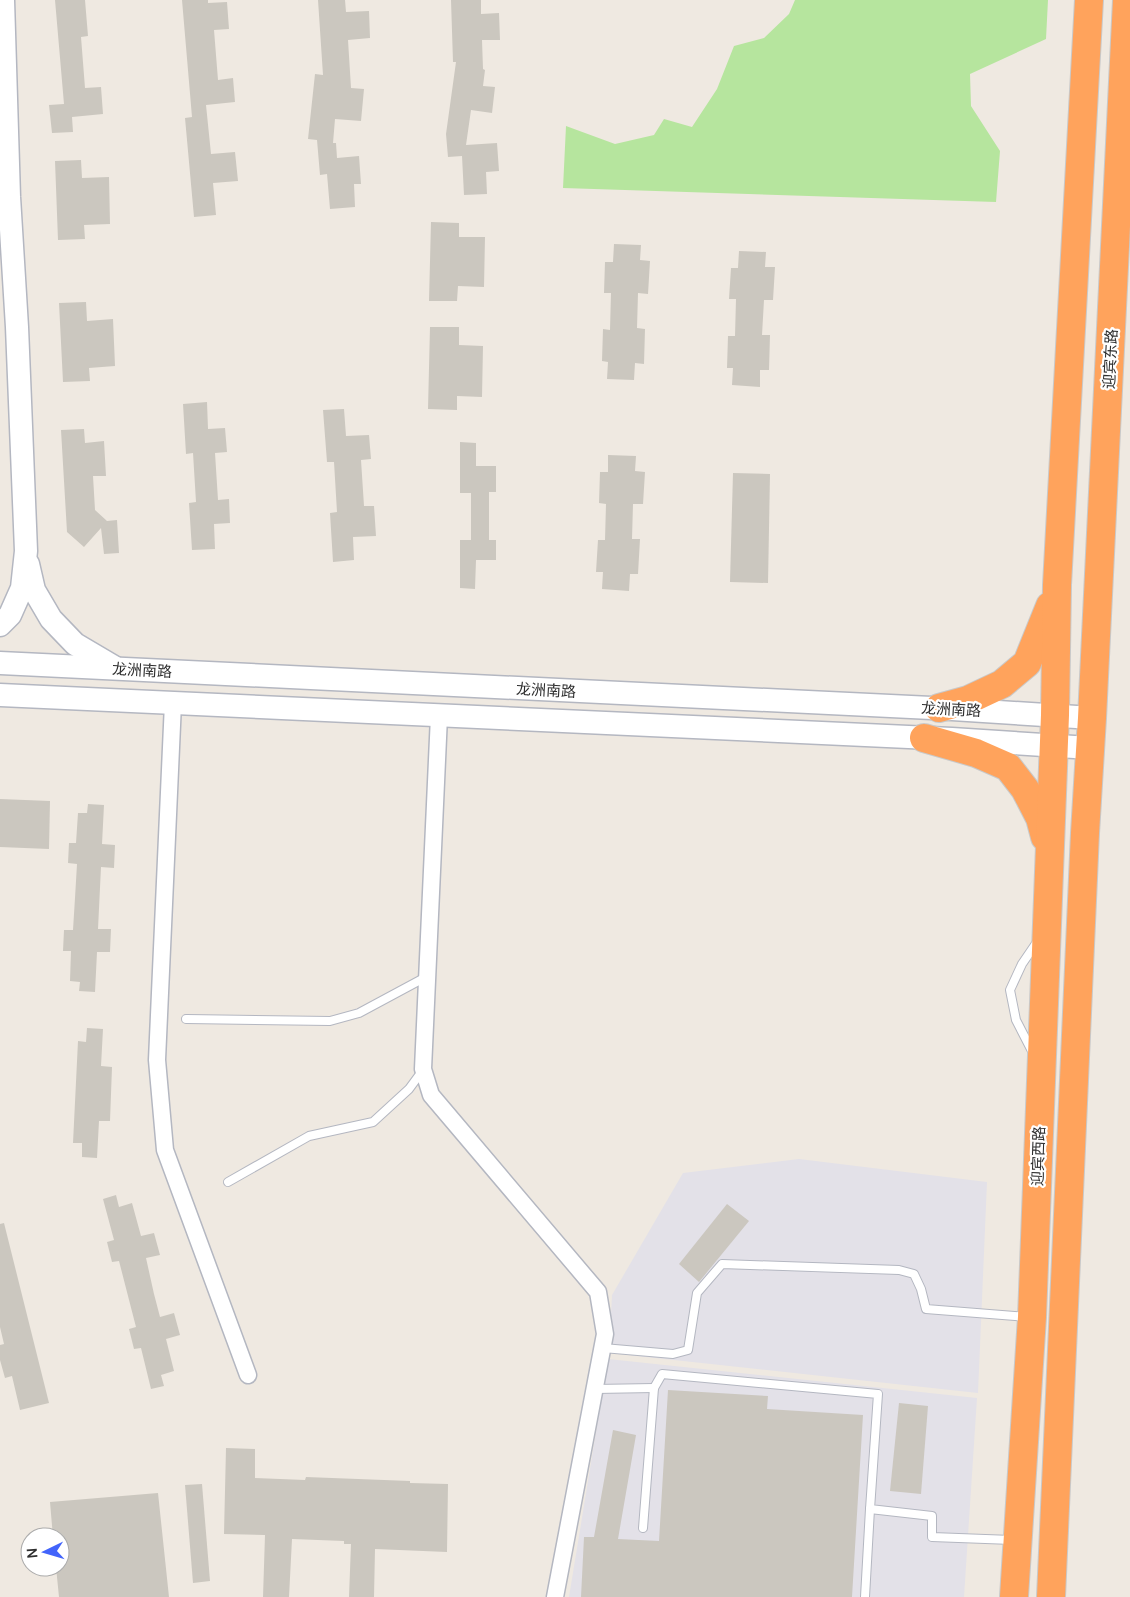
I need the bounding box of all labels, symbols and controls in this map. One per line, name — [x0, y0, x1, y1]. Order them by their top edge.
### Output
street label: 迎宾东路 — [1098, 328, 1122, 390]
street label: 龙洲南路 — [111, 658, 173, 682]
street label: 龙洲南路 — [515, 678, 577, 702]
street label: 龙洲南路 — [920, 697, 982, 721]
street label: 迎宾西路 — [1026, 1126, 1050, 1186]
north arrow — [20, 1527, 70, 1577]
text: N — [22, 1547, 41, 1559]

